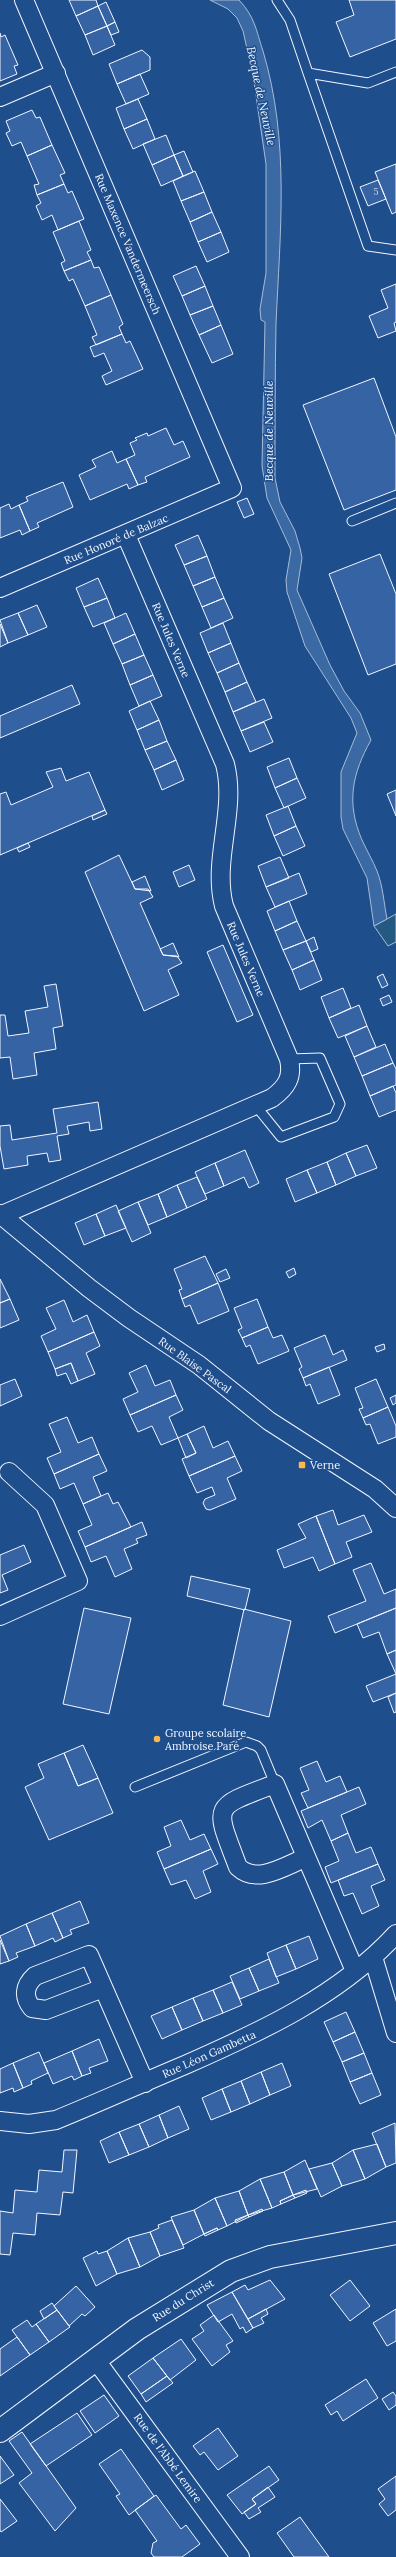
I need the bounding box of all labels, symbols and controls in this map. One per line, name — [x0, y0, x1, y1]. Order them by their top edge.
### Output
water label: Becque de Neuville — [244, 45, 279, 147]
street label: Rue Maxence Vandermeersch — [92, 171, 164, 317]
house number: 5 — [374, 186, 379, 197]
water label: Becque de Neuville — [261, 380, 276, 482]
street label: Rue Honoré de Balzac — [62, 511, 170, 567]
street label: Rue Jules Verne — [149, 600, 193, 680]
street label: Rue Jules Verne — [224, 919, 268, 999]
street label: Rue Blaise Pascal — [156, 1334, 234, 1396]
place label: Verne — [309, 1458, 340, 1472]
marker: Verne — [297, 1460, 307, 1470]
place label: Groupe scolaire Ambroise Paré — [164, 1726, 246, 1753]
marker: Groupe scolaire Ambroise Paré — [152, 1734, 162, 1744]
street label: Rue Léon Gambetta — [160, 2027, 258, 2081]
street label: Rue du Christ — [150, 2275, 217, 2324]
street label: Rue de l'Abbé Lemire — [131, 2411, 205, 2505]

